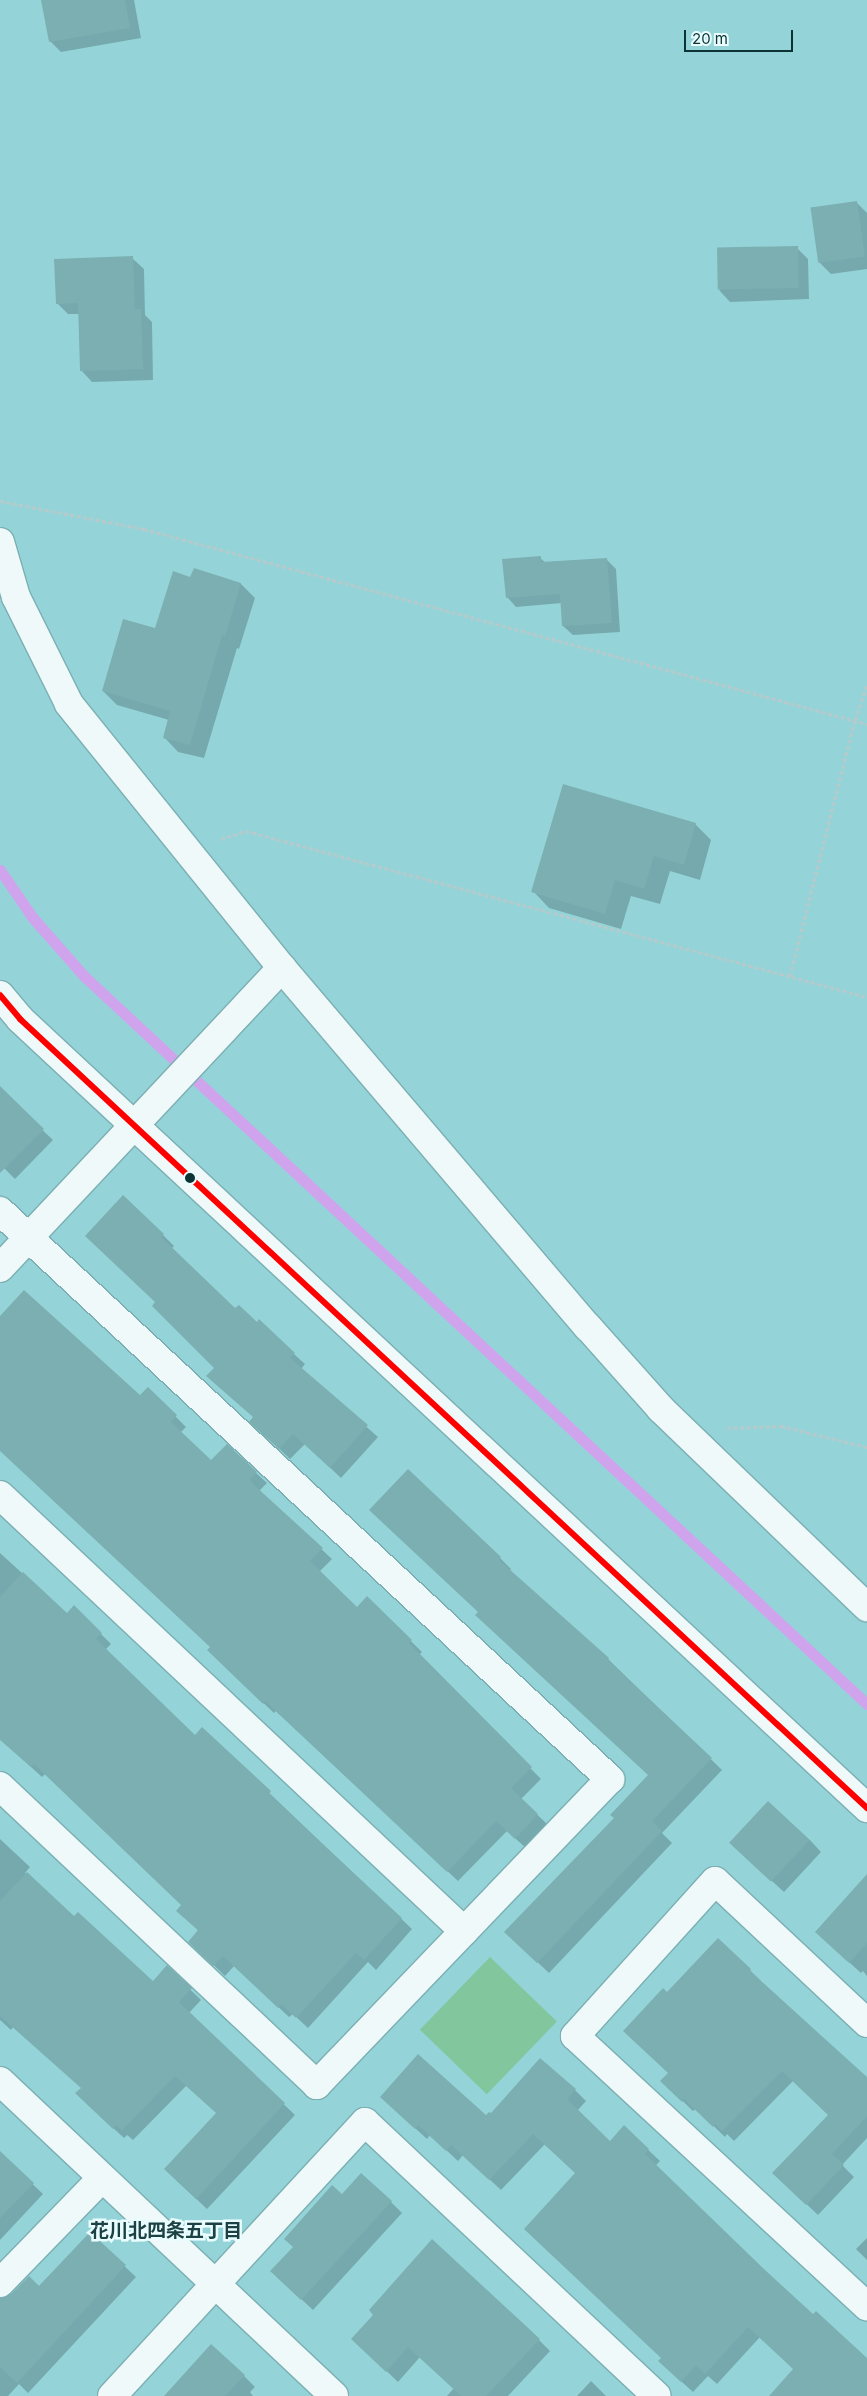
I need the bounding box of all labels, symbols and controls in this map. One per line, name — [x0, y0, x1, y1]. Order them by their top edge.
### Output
scale bar — [687, 20, 796, 52]
text: 20 m — [692, 29, 728, 48]
unlabelled marker — [185, 1173, 195, 1183]
district label: 花川北四条五丁目 — [90, 2220, 242, 2242]

